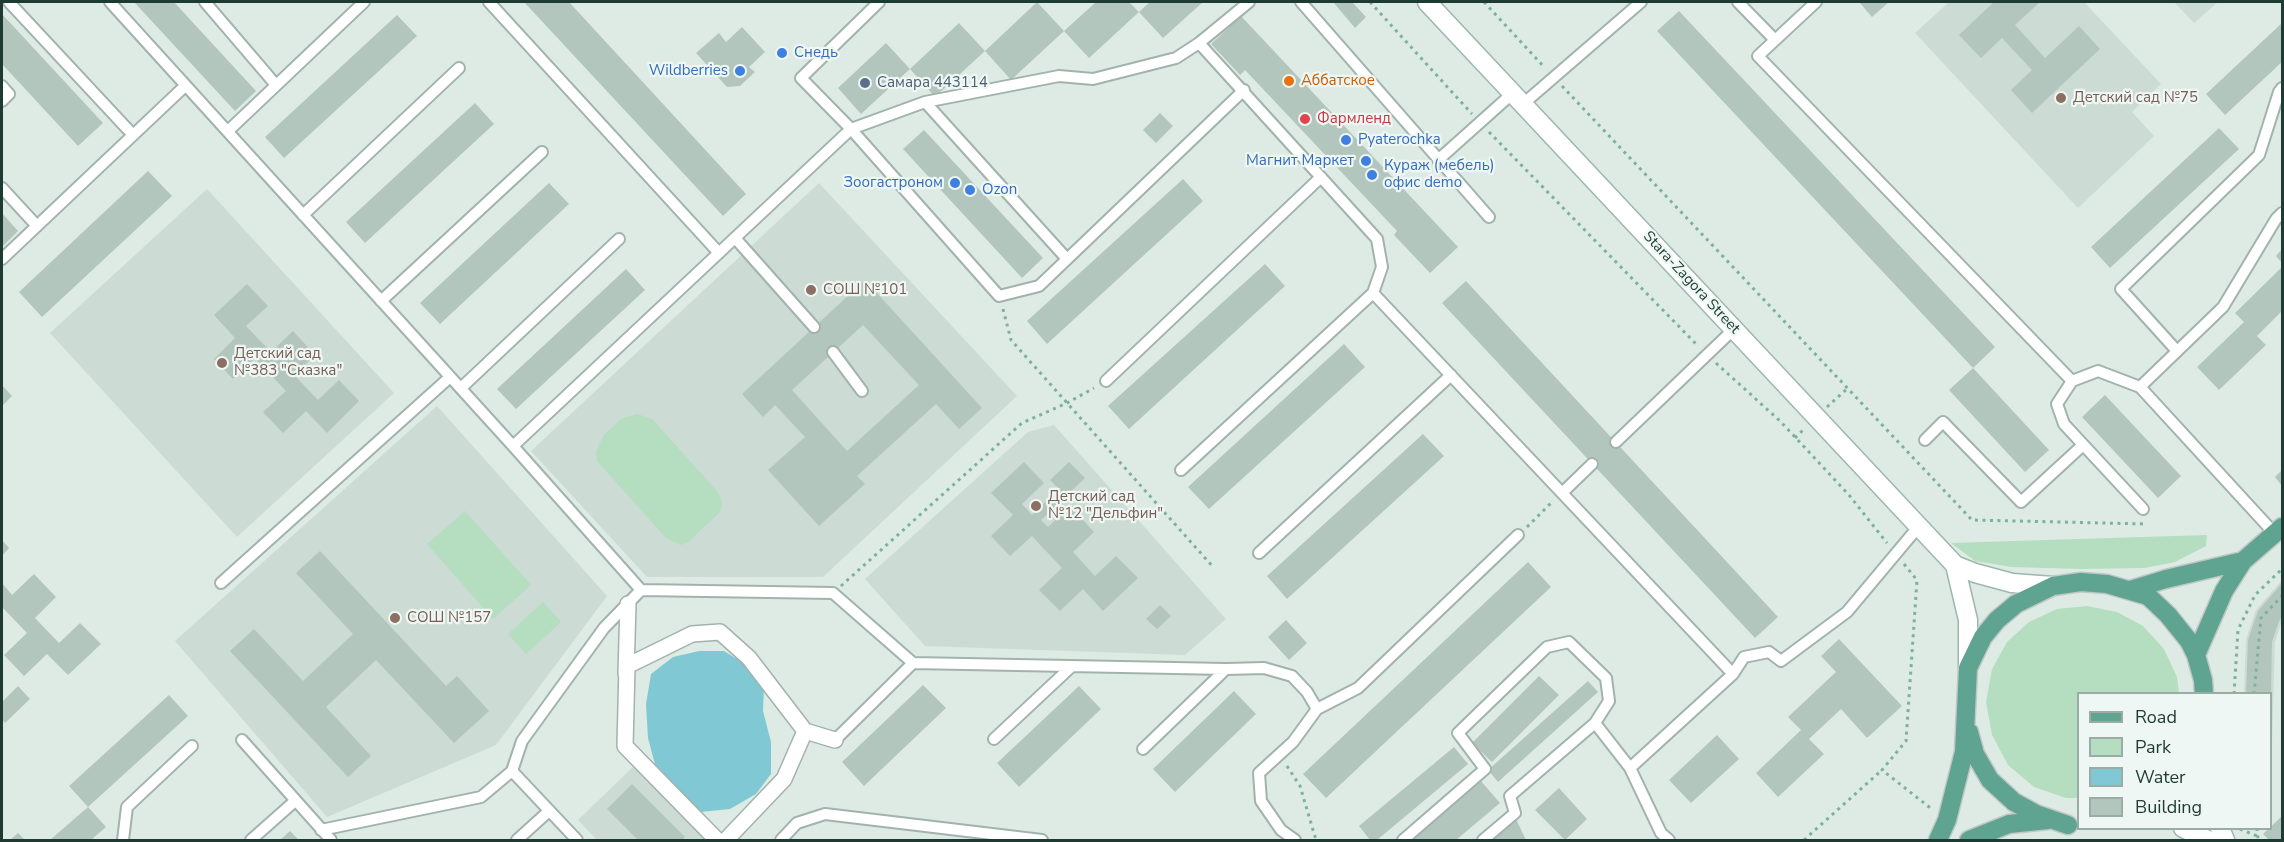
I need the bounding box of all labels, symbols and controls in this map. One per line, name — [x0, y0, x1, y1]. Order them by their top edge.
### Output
place label: Снедь — [794, 44, 838, 62]
marker: Снедь — [775, 46, 789, 60]
place label: Wildberries — [649, 62, 728, 80]
marker: Wildberries — [733, 64, 747, 78]
place label: Аббатское — [1301, 72, 1375, 90]
place label: Самара 443114 — [877, 74, 988, 92]
marker: Аббатское — [1282, 74, 1296, 88]
marker: Самара 443114 — [858, 76, 872, 90]
place label: Детский сад №75 — [2073, 89, 2198, 107]
marker: Детский сад №75 — [2054, 91, 2068, 105]
place label: Фармленд — [1317, 110, 1391, 128]
marker: Фармленд — [1298, 112, 1312, 126]
place label: Pyaterochka — [1358, 131, 1441, 149]
marker: Pyaterochka — [1339, 133, 1353, 147]
place label: Магнит Маркет — [1246, 152, 1354, 170]
marker: Магнит Маркет — [1359, 154, 1373, 168]
place label: Кураж (мебель) офис demo — [1384, 157, 1495, 192]
marker: Кураж (мебель) офис demo — [1365, 168, 1379, 182]
place label: Зоогастроном — [843, 174, 943, 192]
marker: Зоогастроном — [948, 176, 962, 190]
place label: Ozon — [982, 181, 1017, 199]
marker: Ozon — [963, 183, 977, 197]
street label: Stara-Zagora Street — [1639, 228, 1743, 338]
place label: СОШ №101 — [823, 281, 907, 299]
marker: СОШ №101 — [804, 283, 818, 297]
place label: Детский сад №383 "Сказка" — [234, 345, 342, 380]
marker: Детский сад №383 "Сказка" — [215, 356, 229, 370]
place label: Детский сад №12 "Дельфин" — [1048, 488, 1163, 523]
marker: Детский сад №12 "Дельфин" — [1029, 499, 1043, 513]
place label: СОШ №157 — [407, 609, 491, 627]
marker: СОШ №157 — [388, 611, 402, 625]
legend — [2077, 692, 2272, 830]
text: Road — [2135, 705, 2177, 729]
text: Park — [2135, 735, 2171, 759]
text: Water — [2135, 765, 2186, 789]
text: Building — [2135, 795, 2202, 819]

